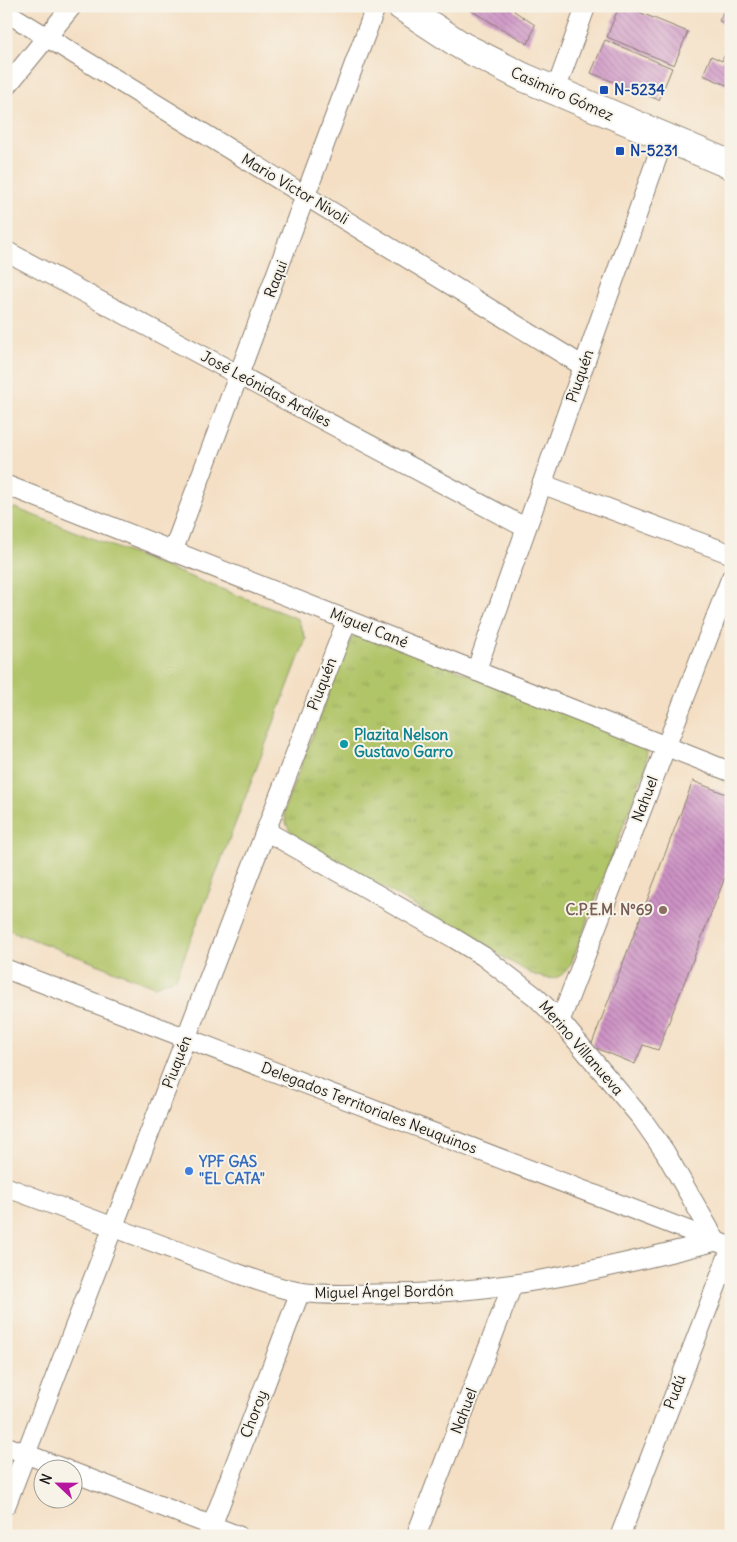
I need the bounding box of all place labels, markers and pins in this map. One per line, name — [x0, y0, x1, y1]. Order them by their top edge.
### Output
place label: N-5234 — [614, 80, 665, 99]
marker: N-5234 — [598, 84, 610, 96]
place label: N-5231 — [630, 141, 678, 160]
marker: N-5231 — [614, 145, 626, 157]
place label: Plazita Nelson Gustavo Garro — [354, 725, 454, 761]
marker: Plazita Nelson Gustavo Garro — [338, 738, 350, 750]
place label: C.P.E.M. Nº69 — [565, 900, 653, 919]
marker: C.P.E.M. Nº69 — [657, 904, 669, 916]
place label: YPF GAS "EL CATA" — [198, 1152, 265, 1188]
marker: YPF GAS "EL CATA" — [183, 1165, 195, 1177]

